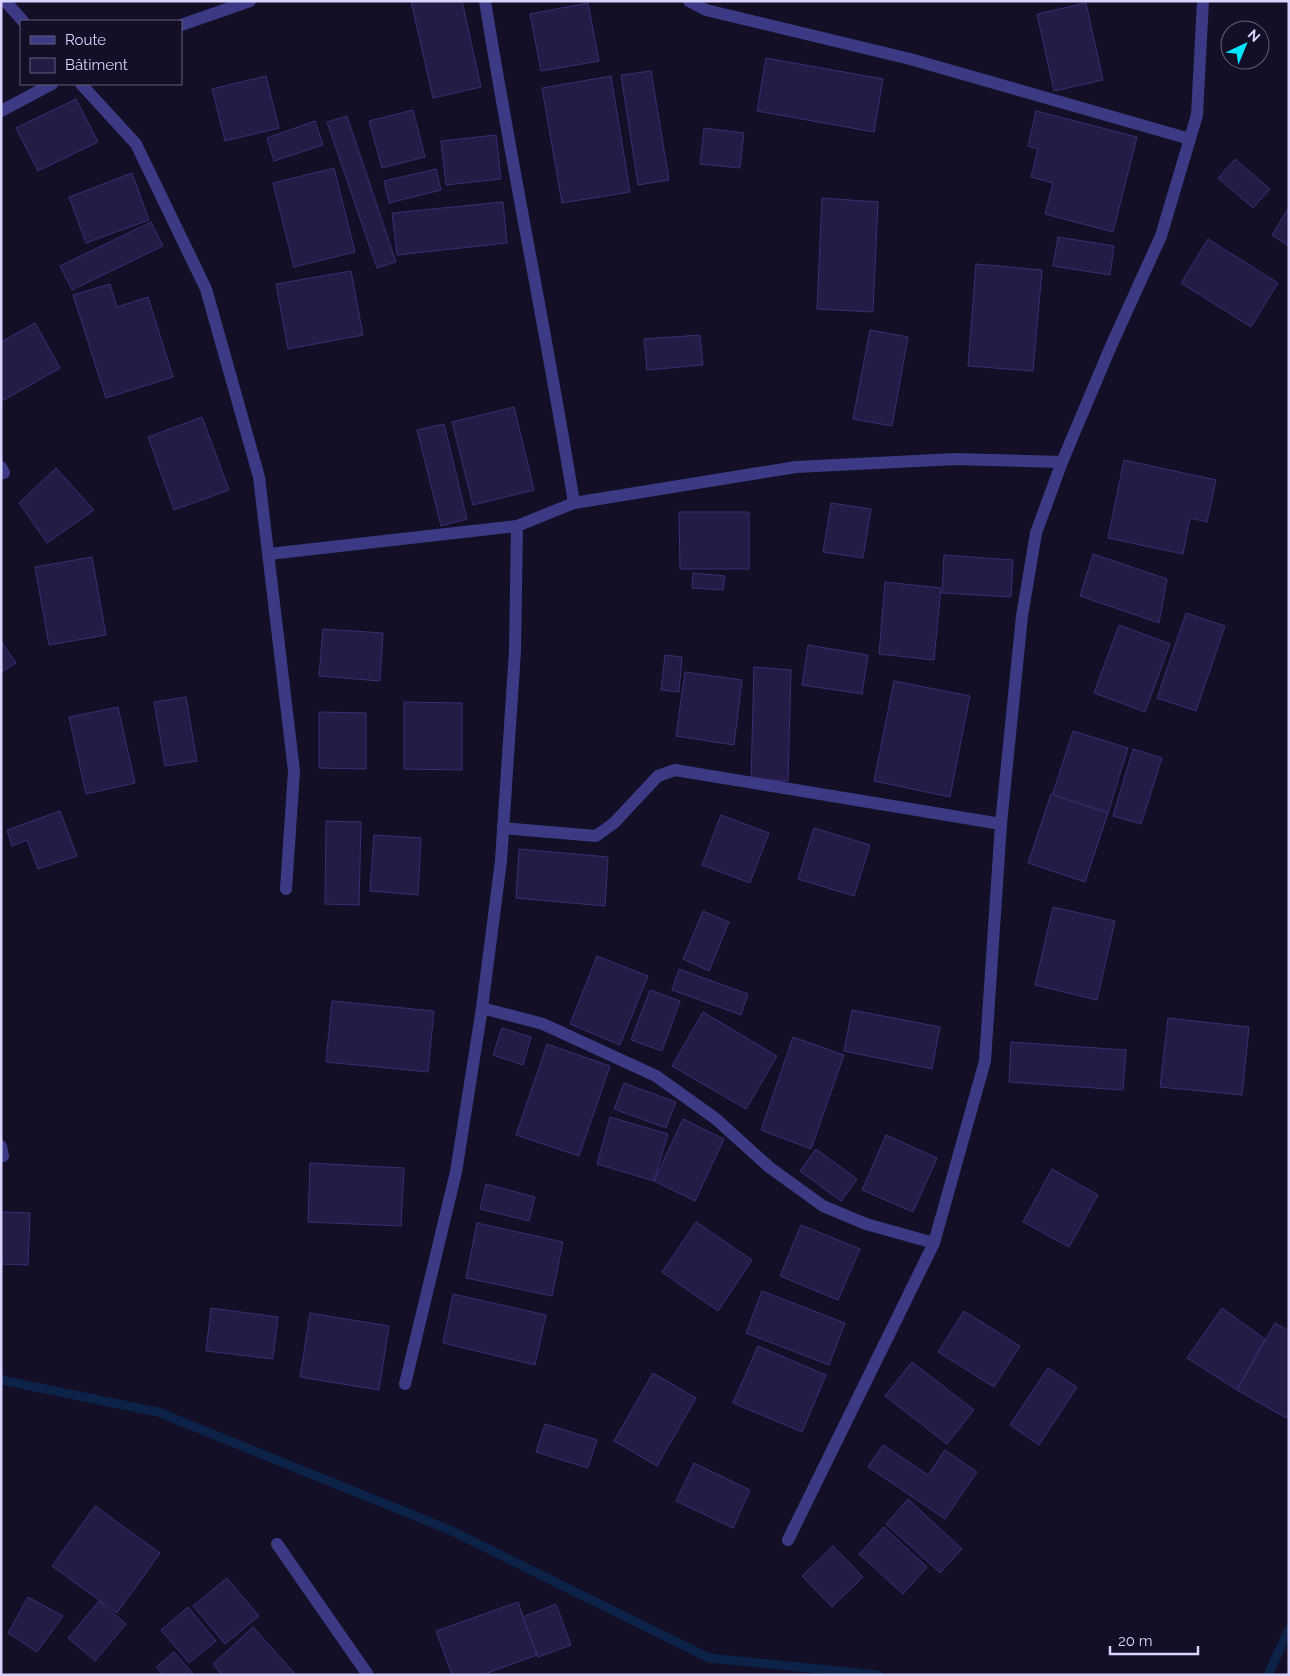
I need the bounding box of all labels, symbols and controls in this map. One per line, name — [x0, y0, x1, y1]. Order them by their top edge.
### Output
legend — [20, 20, 182, 85]
north arrow — [1220, 20, 1270, 70]
text: N — [1245, 26, 1263, 45]
text: Route — [65, 31, 106, 49]
text: Bâtiment — [65, 56, 128, 74]
scale bar — [1110, 1624, 1198, 1656]
text: 20 m — [1118, 1632, 1153, 1650]

